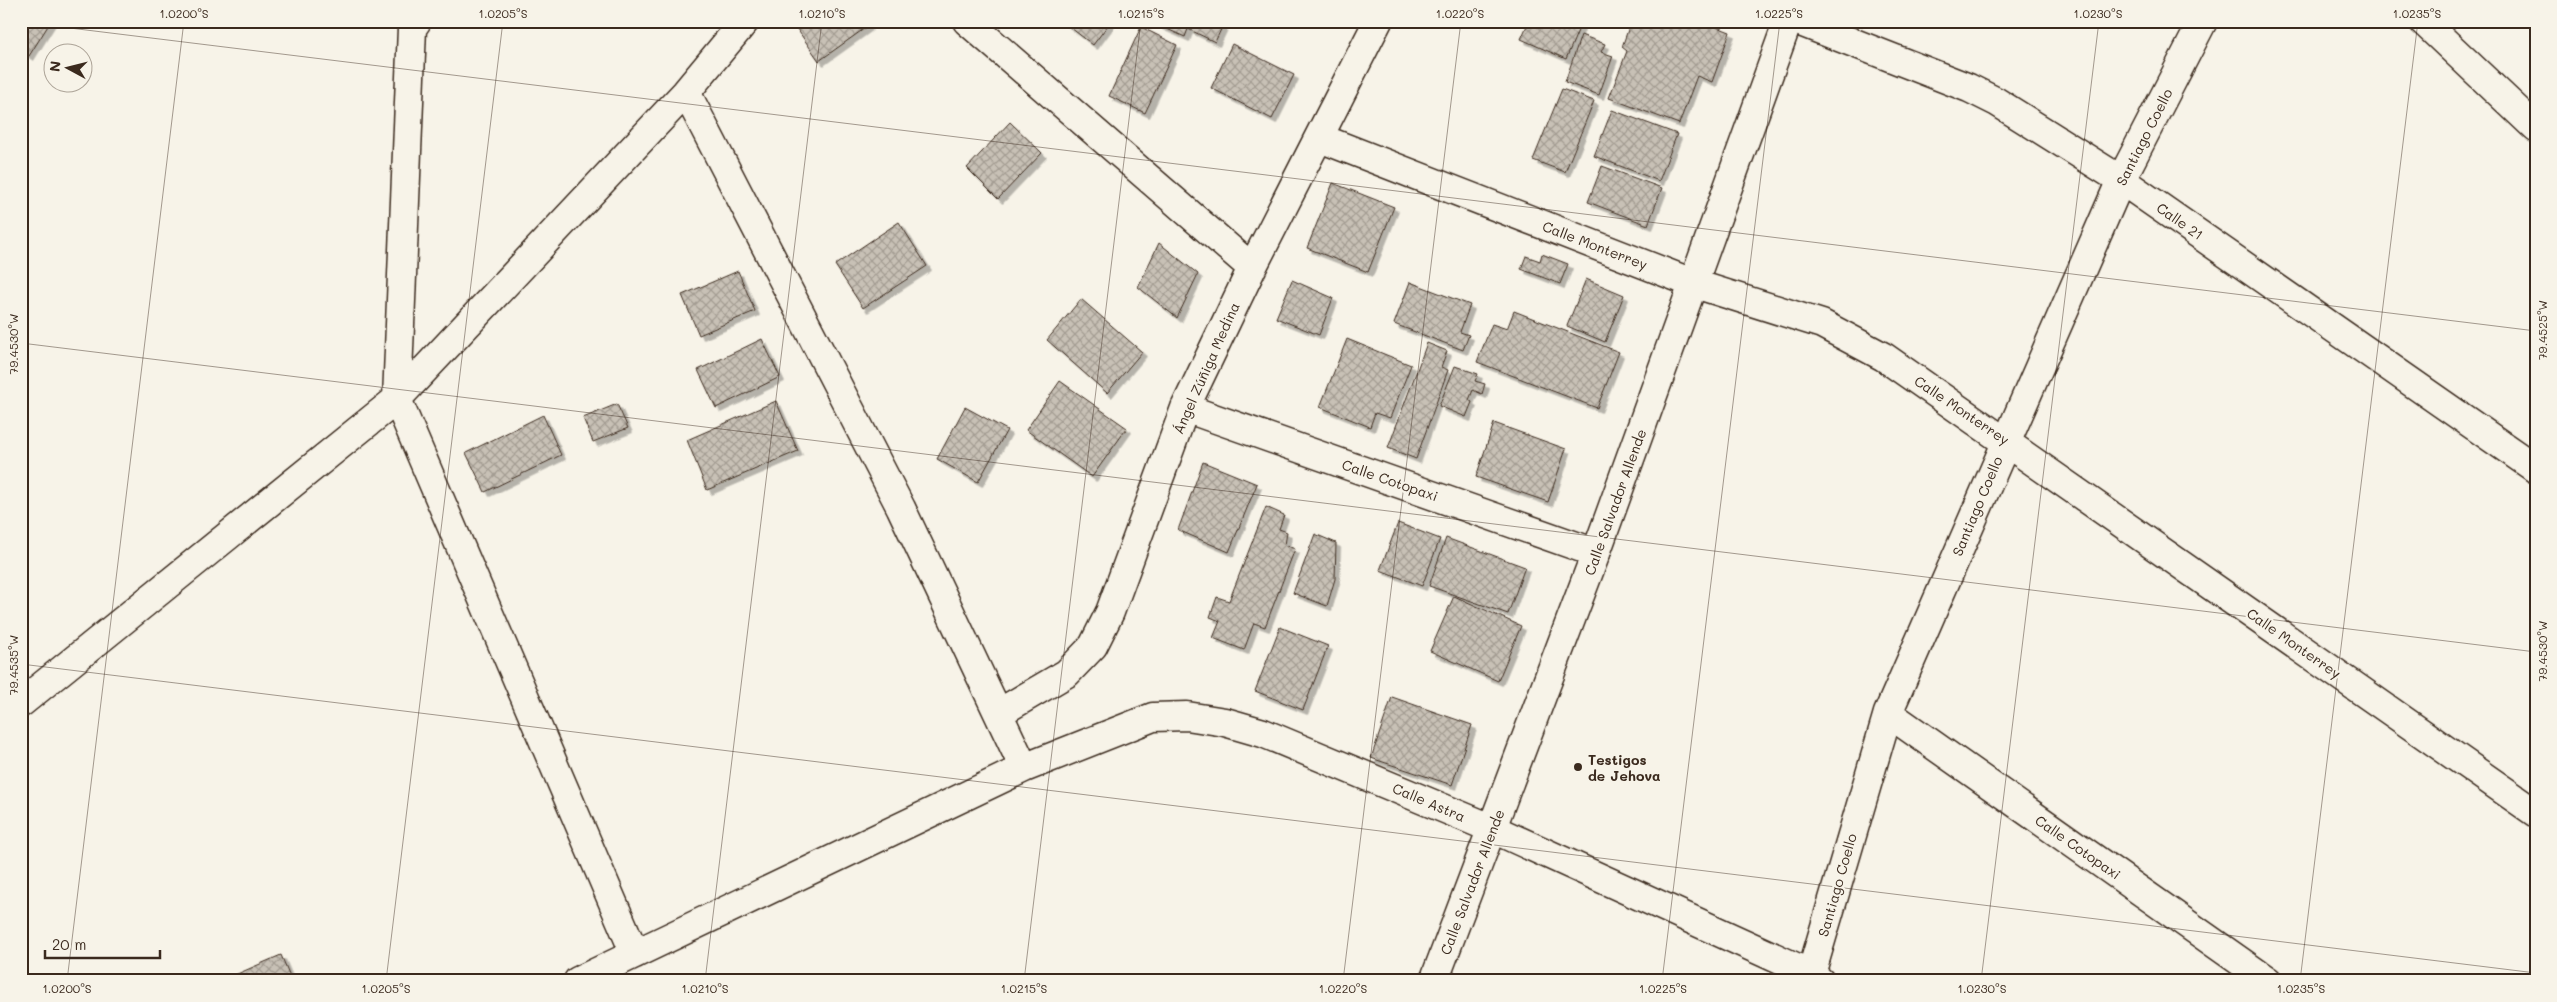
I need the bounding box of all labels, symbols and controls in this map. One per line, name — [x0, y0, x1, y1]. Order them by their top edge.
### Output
text: 1.0200°S — [159, 5, 209, 21]
text: 1.0205°S — [479, 5, 528, 21]
text: 1.0210°S — [798, 5, 846, 21]
text: 1.0215°S — [1118, 5, 1165, 21]
text: 1.0220°S — [1436, 5, 1484, 21]
text: 1.0225°S — [1755, 5, 1803, 21]
text: 1.0230°S — [2074, 5, 2123, 21]
text: 1.0235°S — [2393, 5, 2441, 21]
north arrow — [42, 42, 92, 92]
text: N — [45, 60, 65, 73]
street label: Santiago Coello — [2111, 85, 2177, 189]
street label: Calle 21 — [2153, 198, 2207, 244]
street label: Calle Monterrey — [1540, 216, 1650, 274]
street label: Ángel Zúñiga Medina — [1168, 299, 1244, 437]
text: 79.4525°W — [2534, 300, 2550, 360]
text: 79.4530°W — [5, 314, 21, 374]
street label: Calle Monterrey — [1911, 371, 2013, 449]
street label: Calle Salvador Allende — [1580, 426, 1650, 578]
street label: Santiago Coello — [1947, 453, 2007, 559]
street label: Calle Cotopaxi — [1339, 455, 1441, 505]
street label: Calle Monterrey — [2243, 603, 2345, 683]
text: 79.4530°W — [2534, 621, 2550, 681]
text: 79.4535°W — [5, 635, 21, 695]
place label: Testigos de Jehova — [1588, 750, 1661, 785]
marker: Testigos de Jehova — [1572, 761, 1584, 773]
street label: Calle Astra — [1390, 778, 1468, 826]
street label: Calle Salvador Allende — [1435, 806, 1509, 958]
street label: Calle Cotopaxi — [2031, 810, 2125, 884]
street label: Santiago Coello — [1813, 831, 1861, 939]
scale bar — [45, 927, 160, 959]
text: 20 m — [52, 934, 86, 954]
text: 1.0200°S — [42, 980, 92, 996]
text: 1.0205°S — [362, 980, 411, 996]
text: 1.0210°S — [681, 980, 729, 996]
text: 1.0215°S — [1001, 980, 1048, 996]
text: 1.0220°S — [1319, 980, 1367, 996]
text: 1.0225°S — [1639, 980, 1687, 996]
text: 1.0230°S — [1958, 980, 2007, 996]
text: 1.0235°S — [2277, 980, 2325, 996]

